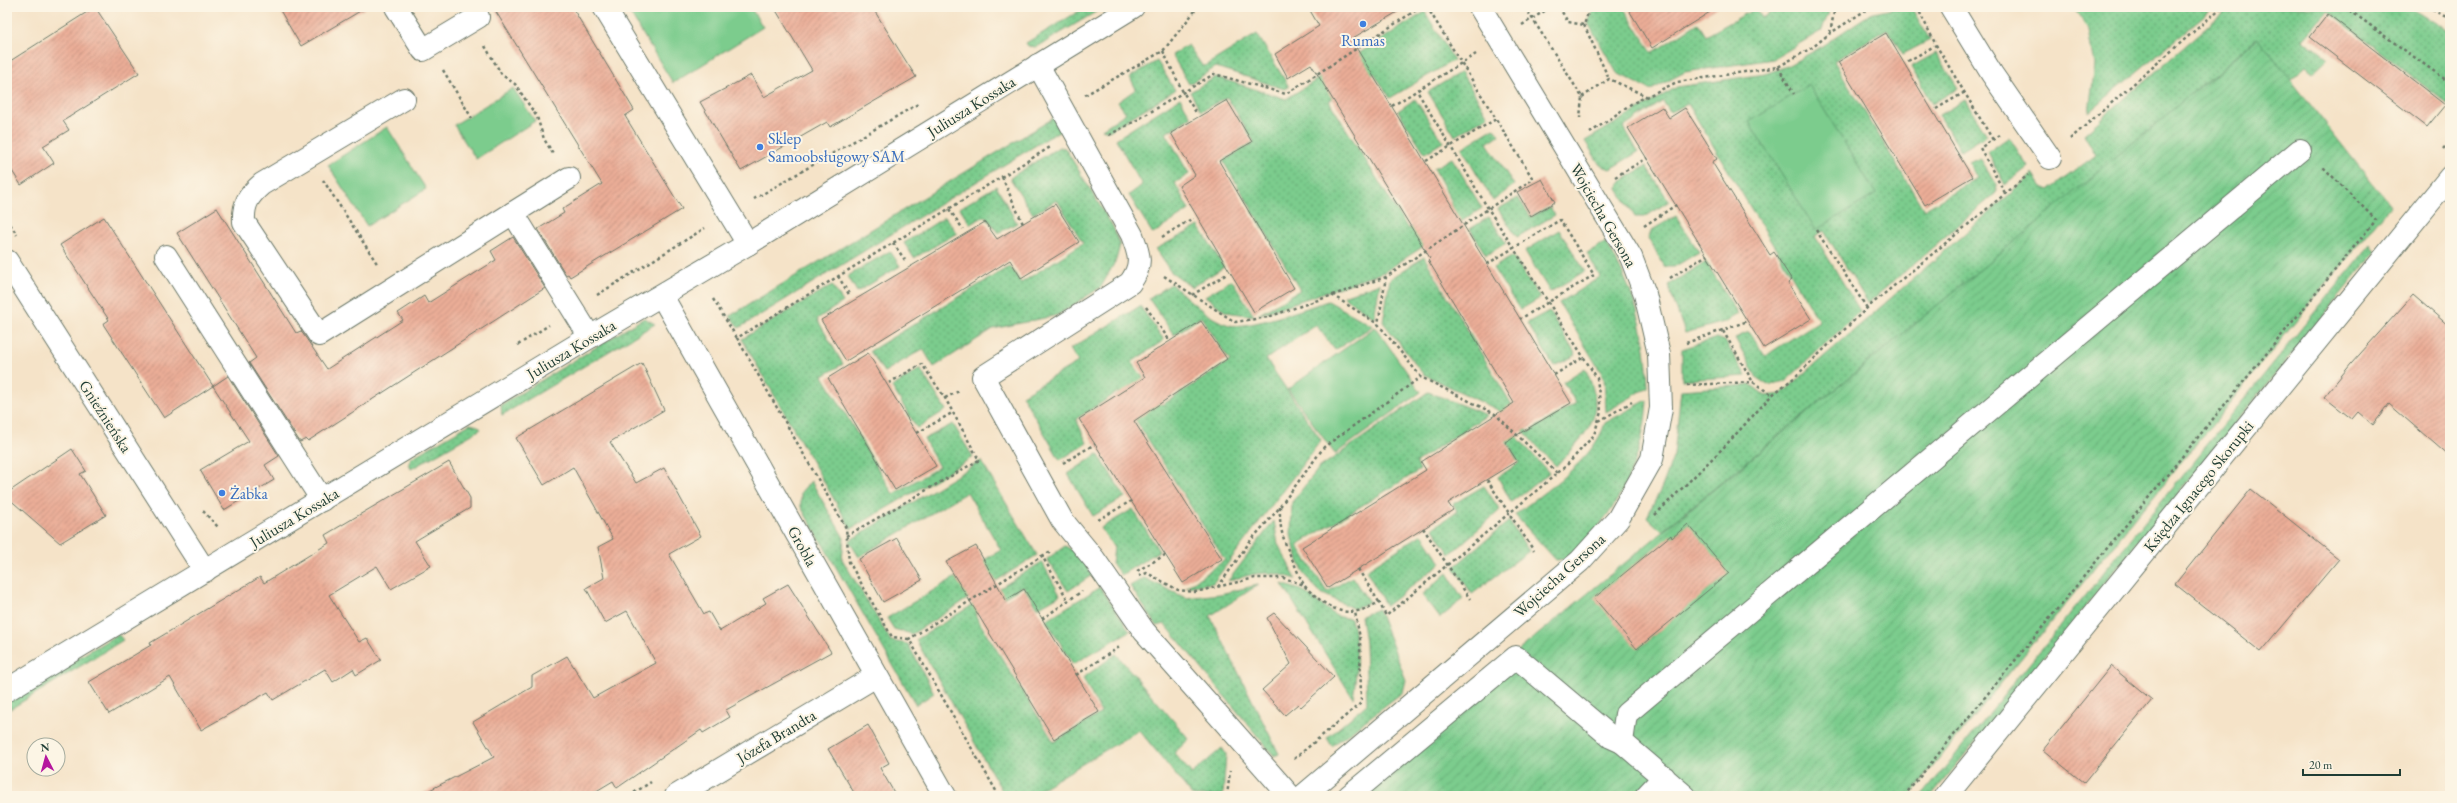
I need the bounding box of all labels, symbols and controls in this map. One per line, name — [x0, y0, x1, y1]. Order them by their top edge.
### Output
marker: Rumas — [1358, 19, 1368, 29]
place label: Rumas — [1341, 30, 1385, 51]
street label: Juliusza Kossaka — [921, 71, 1020, 143]
place label: Sklep Samoobsługowy SAM — [768, 128, 905, 167]
marker: Sklep Samoobsługowy SAM — [755, 142, 765, 152]
street label: Wojciecha Gersona — [1565, 160, 1642, 272]
street label: Juliusza Kossaka — [521, 314, 620, 385]
street label: Gnieźnieńska — [74, 376, 137, 457]
street label: Księdza Ignacego Skorupki — [2139, 416, 2258, 556]
street label: Juliusza Kossaka — [244, 482, 343, 553]
place label: Żabka — [230, 483, 269, 504]
marker: Żabka — [217, 488, 227, 498]
street label: Grobla — [783, 522, 823, 571]
street label: Wojciecha Gersona — [1509, 528, 1610, 622]
street label: Józefa Brandta — [731, 704, 820, 769]
north arrow — [26, 737, 66, 777]
text: N — [40, 740, 50, 754]
scale bar — [2303, 751, 2400, 777]
text: 20 m — [2309, 757, 2333, 773]

